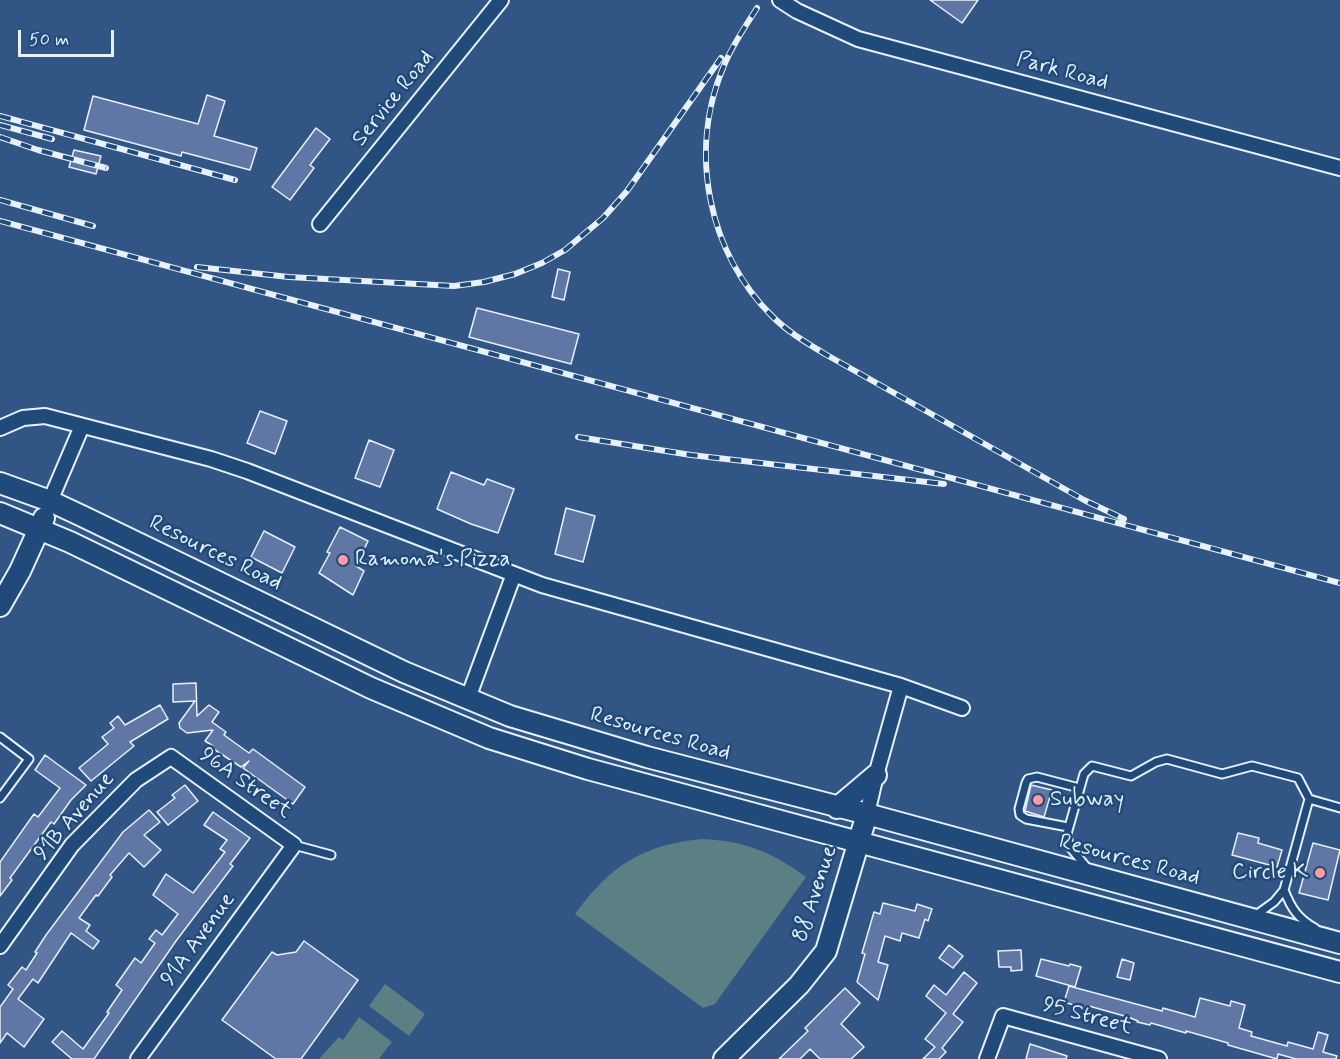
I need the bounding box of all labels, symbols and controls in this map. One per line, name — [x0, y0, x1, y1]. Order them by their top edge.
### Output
scale bar — [21, 18, 117, 56]
text: 50 m — [29, 28, 69, 52]
street label: Service Road — [347, 46, 441, 152]
street label: Park Road — [1013, 47, 1111, 97]
street label: Resources Road — [144, 510, 286, 598]
place label: Ramona's Pizza — [355, 547, 510, 573]
marker: Ramona's Pizza — [336, 553, 350, 567]
street label: Resources Road — [587, 702, 733, 768]
street label: 96A Street — [194, 743, 296, 825]
street label: 91B Avenue — [29, 767, 121, 867]
place label: Subway — [1050, 787, 1124, 813]
marker: Subway — [1031, 793, 1045, 807]
street label: Resources Road — [1056, 830, 1202, 892]
street label: 88 Avenue — [788, 843, 844, 945]
place label: Circle K — [1232, 860, 1308, 886]
marker: Circle K — [1313, 866, 1327, 880]
street label: 91A Avenue — [156, 888, 242, 992]
street label: 95 Street — [1039, 992, 1135, 1042]

